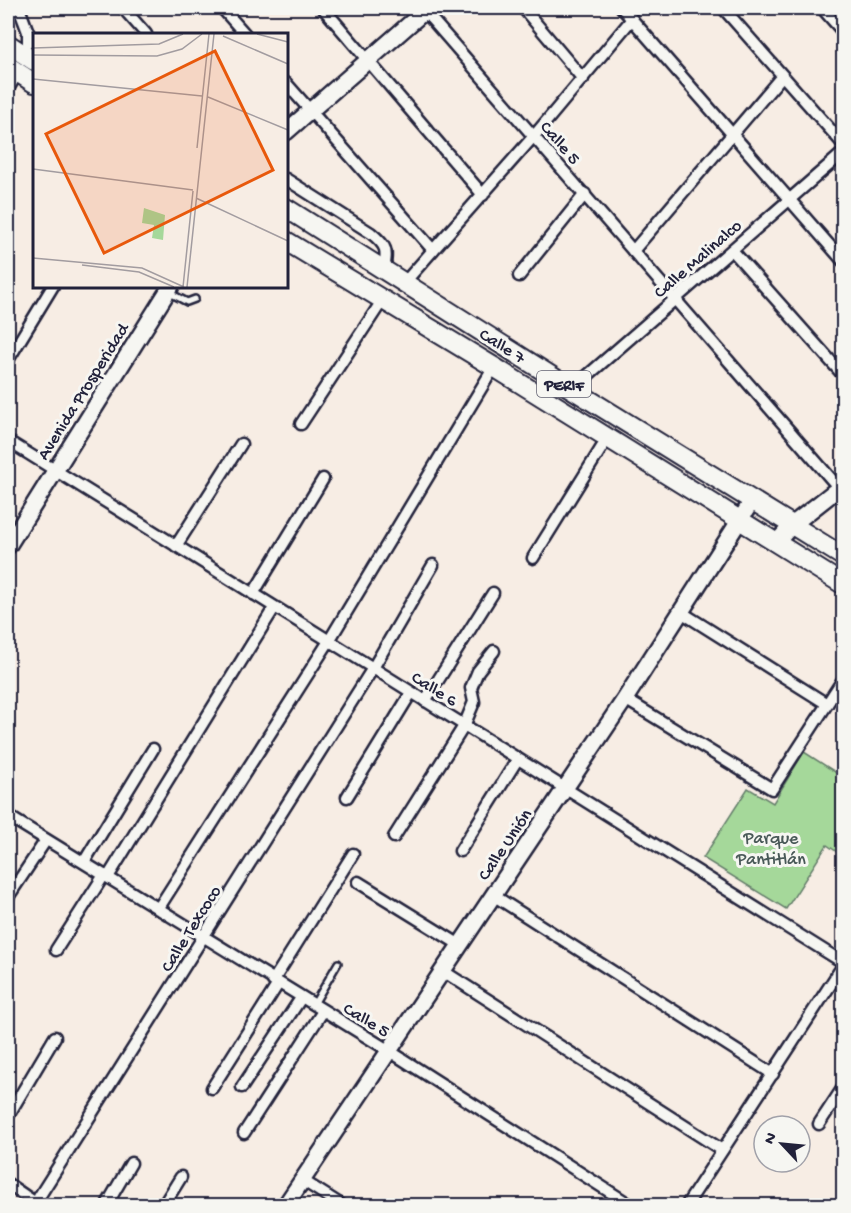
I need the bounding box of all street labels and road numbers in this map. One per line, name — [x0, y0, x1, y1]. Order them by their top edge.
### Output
street label: Calle 5 — [535, 118, 584, 170]
street label: Calle Malinalco — [650, 216, 747, 304]
street label: Avenida Prosperidad — [34, 319, 135, 464]
street label: Calle 7 — [475, 325, 529, 370]
road number: PERIF — [537, 371, 591, 397]
street label: Calle 6 — [407, 668, 461, 713]
street label: Calle Unión — [474, 805, 538, 885]
street label: Calle Texcoco — [157, 882, 227, 976]
street label: Calle 5 — [339, 999, 393, 1043]

